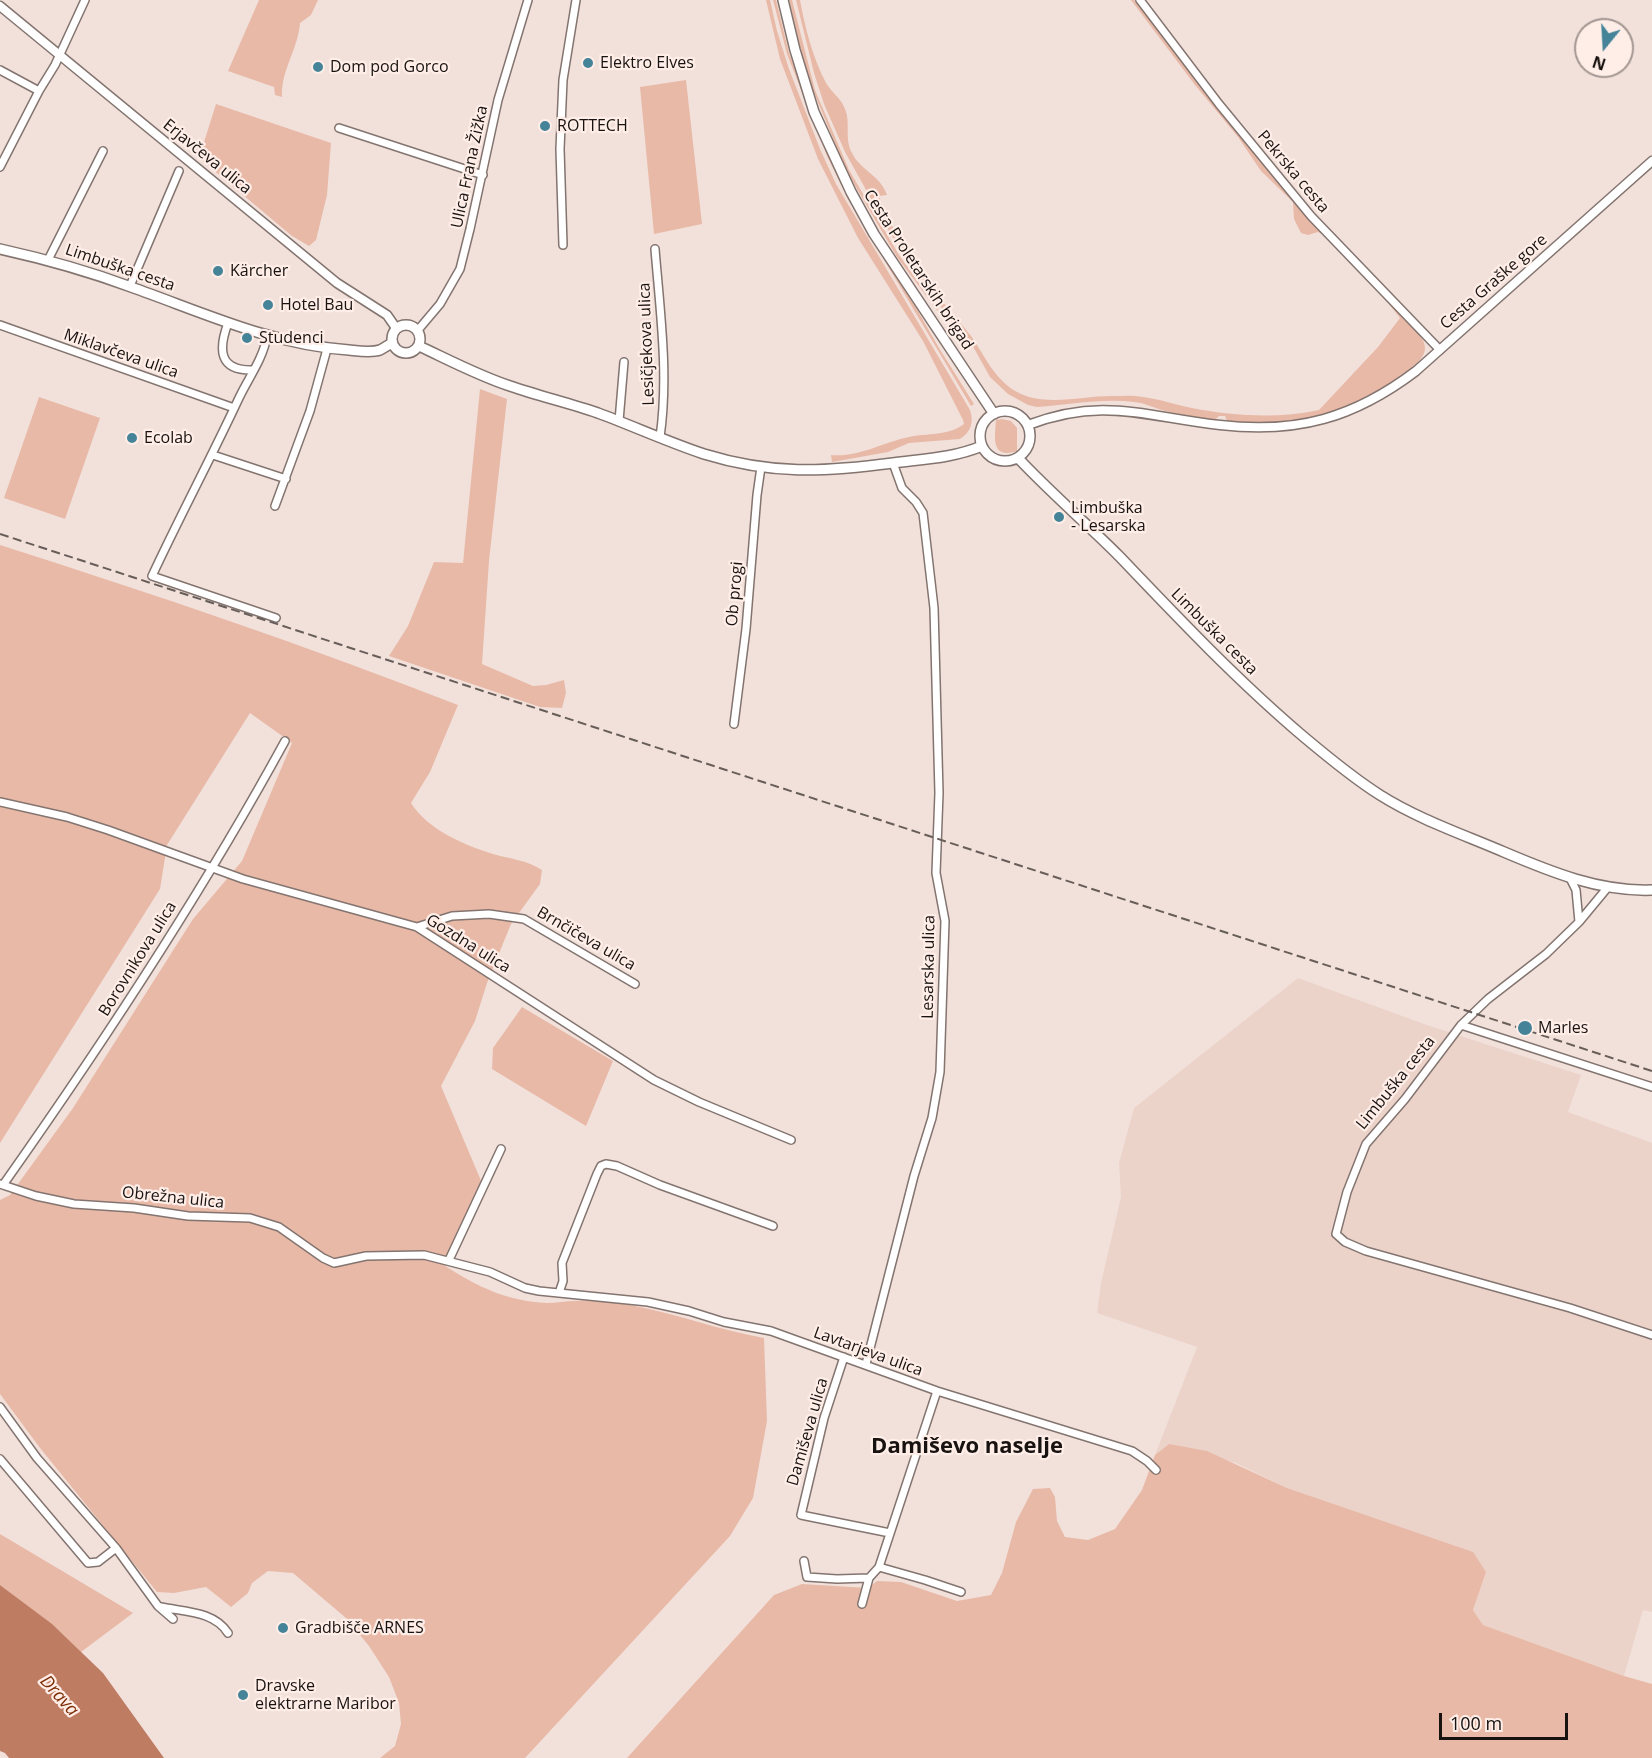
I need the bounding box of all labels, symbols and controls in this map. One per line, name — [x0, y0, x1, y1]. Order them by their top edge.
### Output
north arrow — [1574, 18, 1634, 78]
text: N — [1589, 51, 1609, 76]
place label: Elektro Elves — [600, 53, 694, 73]
marker: Elektro Elves — [581, 56, 595, 70]
place label: Dom pod Gorco — [330, 57, 449, 77]
marker: Dom pod Gorco — [311, 60, 325, 74]
street label: Ulica Frana Žižka — [448, 104, 492, 230]
street label: Erjavčeva ulica — [159, 115, 255, 199]
place label: ROTTECH — [557, 116, 628, 136]
marker: ROTTECH — [538, 119, 552, 133]
street label: Pekrska cesta — [1253, 127, 1333, 217]
street label: Cesta Proletarskih brigad — [859, 186, 977, 354]
street label: Cesta Graške gore — [1437, 230, 1551, 334]
street label: Limbuška cesta — [63, 240, 177, 296]
place label: Kärcher — [230, 261, 288, 281]
marker: Kärcher — [211, 264, 225, 278]
street label: Lesičjekova ulica — [635, 282, 659, 406]
place label: Hotel Bau — [280, 295, 353, 315]
marker: Hotel Bau — [261, 298, 275, 312]
street label: Miklavčeva ulica — [61, 325, 181, 383]
place label: Studenci — [259, 328, 324, 348]
marker: Studenci — [240, 331, 254, 345]
place label: Ecolab — [144, 428, 193, 448]
marker: Ecolab — [125, 431, 139, 445]
place label: Limbuška - Lesarska — [1071, 498, 1146, 536]
marker: Limbuška - Lesarska — [1052, 510, 1066, 524]
street label: Ob progi — [723, 561, 747, 627]
street label: Limbuška cesta — [1167, 585, 1261, 679]
street label: Borovnikova ulica — [95, 898, 181, 1020]
street label: Brnčičeva ulica — [533, 903, 639, 975]
street label: Gozdna ulica — [422, 910, 514, 978]
street label: Lesarska ulica — [918, 915, 940, 1019]
place label: Marles — [1538, 1018, 1588, 1038]
marker: Marles — [1516, 1019, 1534, 1037]
street label: Limbuška cesta — [1352, 1032, 1440, 1134]
street label: Obrežna ulica — [121, 1183, 225, 1213]
street label: Lavtarjeva ulica — [811, 1323, 925, 1381]
street label: Damiševa ulica — [783, 1376, 833, 1488]
district label: Damiševo naselje — [871, 1434, 1063, 1460]
place label: Gradbišče ARNES — [295, 1618, 424, 1638]
marker: Gradbišče ARNES — [276, 1621, 290, 1635]
water label: Drava — [35, 1671, 83, 1721]
place label: Dravske elektrarne Maribor — [255, 1676, 396, 1714]
marker: Dravske elektrarne Maribor — [236, 1688, 250, 1702]
scale bar — [1442, 1701, 1571, 1739]
text: 100 m — [1450, 1711, 1502, 1735]

